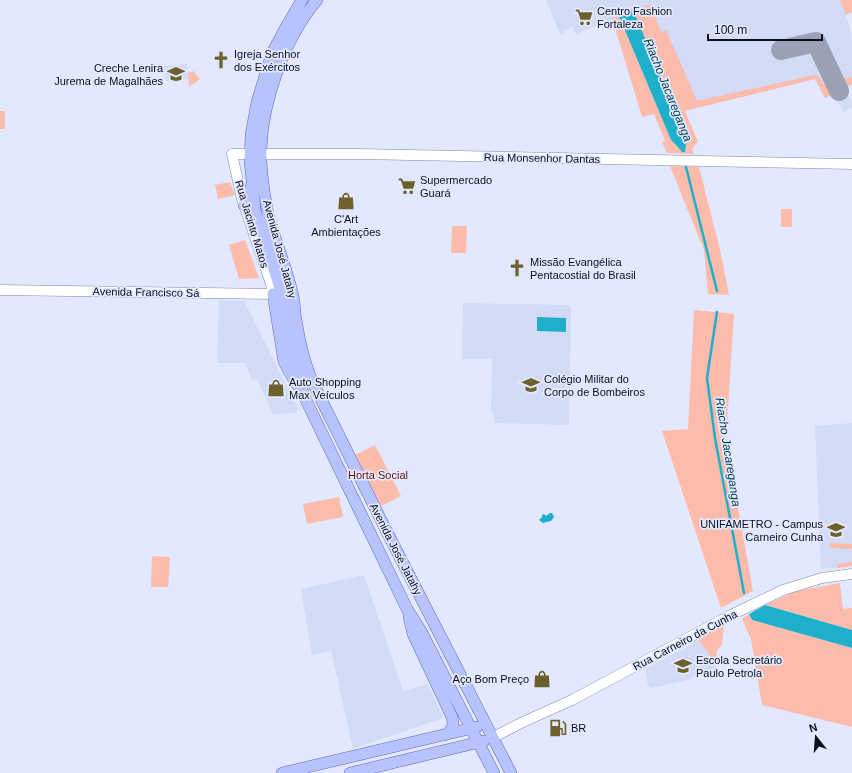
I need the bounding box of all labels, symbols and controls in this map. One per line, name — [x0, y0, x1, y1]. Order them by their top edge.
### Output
place label: Centro Fashion Fortaleza — [597, 5, 672, 30]
supermarket icon: Centro Fashion Fortaleza — [574, 7, 594, 27]
scale bar — [708, 16, 822, 42]
text: 100 m — [714, 23, 747, 37]
water label: Riacho Jacareganga — [641, 36, 695, 144]
place label: Igreja Senhor dos Exércitos — [234, 48, 301, 73]
church icon: Igreja Senhor dos Exércitos — [211, 50, 231, 70]
place label: Creche Lenira Jurema de Magalhães — [54, 62, 164, 87]
school or university icon: Creche Lenira Jurema de Magalhães — [166, 64, 186, 84]
street label: Rua Monsenhor Dantas — [484, 151, 601, 165]
place label: Supermercado Guará — [420, 174, 492, 199]
supermarket icon: Supermercado Guará — [397, 176, 417, 196]
street label: Rua Jacinto Matos — [233, 179, 271, 270]
shop icon: C'Art Ambientações — [336, 191, 356, 211]
street label: Avenida José Jatahy — [261, 199, 299, 300]
place label: C'Art Ambientações — [311, 213, 381, 238]
place label: Missão Evangélica Pentacostial do Brasil — [530, 256, 636, 281]
church icon: Missão Evangélica Pentacostial do Brasil — [507, 258, 527, 278]
street label: Avenida Francisco Sá — [92, 285, 200, 299]
place label: Colégio Militar do Corpo de Bombeiros — [544, 373, 645, 398]
school or university icon: Colégio Militar do Corpo de Bombeiros — [521, 375, 541, 395]
place label: Auto Shopping Max Veículos — [289, 376, 361, 401]
shop icon: Auto Shopping Max Veículos — [266, 378, 286, 398]
water label: Riacho Jacareganga — [712, 397, 744, 508]
park label: Horta Social — [348, 469, 408, 481]
street label: Avenida José Jatahy — [368, 501, 425, 597]
place label: UNIFAMETRO - Campus Carneiro Cunha — [700, 518, 824, 543]
school or university icon: UNIFAMETRO - Campus Carneiro Cunha — [826, 520, 846, 540]
street label: Rua Carneiro da Cunha — [631, 607, 740, 673]
place label: Escola Secretário Paulo Petrola — [696, 654, 782, 679]
school or university icon: Escola Secretário Paulo Petrola — [673, 656, 693, 676]
shop icon: Aço Bom Preço — [532, 669, 552, 689]
place label: Aço Bom Preço — [453, 673, 529, 685]
north arrow — [796, 717, 836, 757]
fuel station icon: BR — [548, 718, 568, 738]
text: N — [808, 721, 819, 734]
place label: BR — [571, 722, 586, 734]

